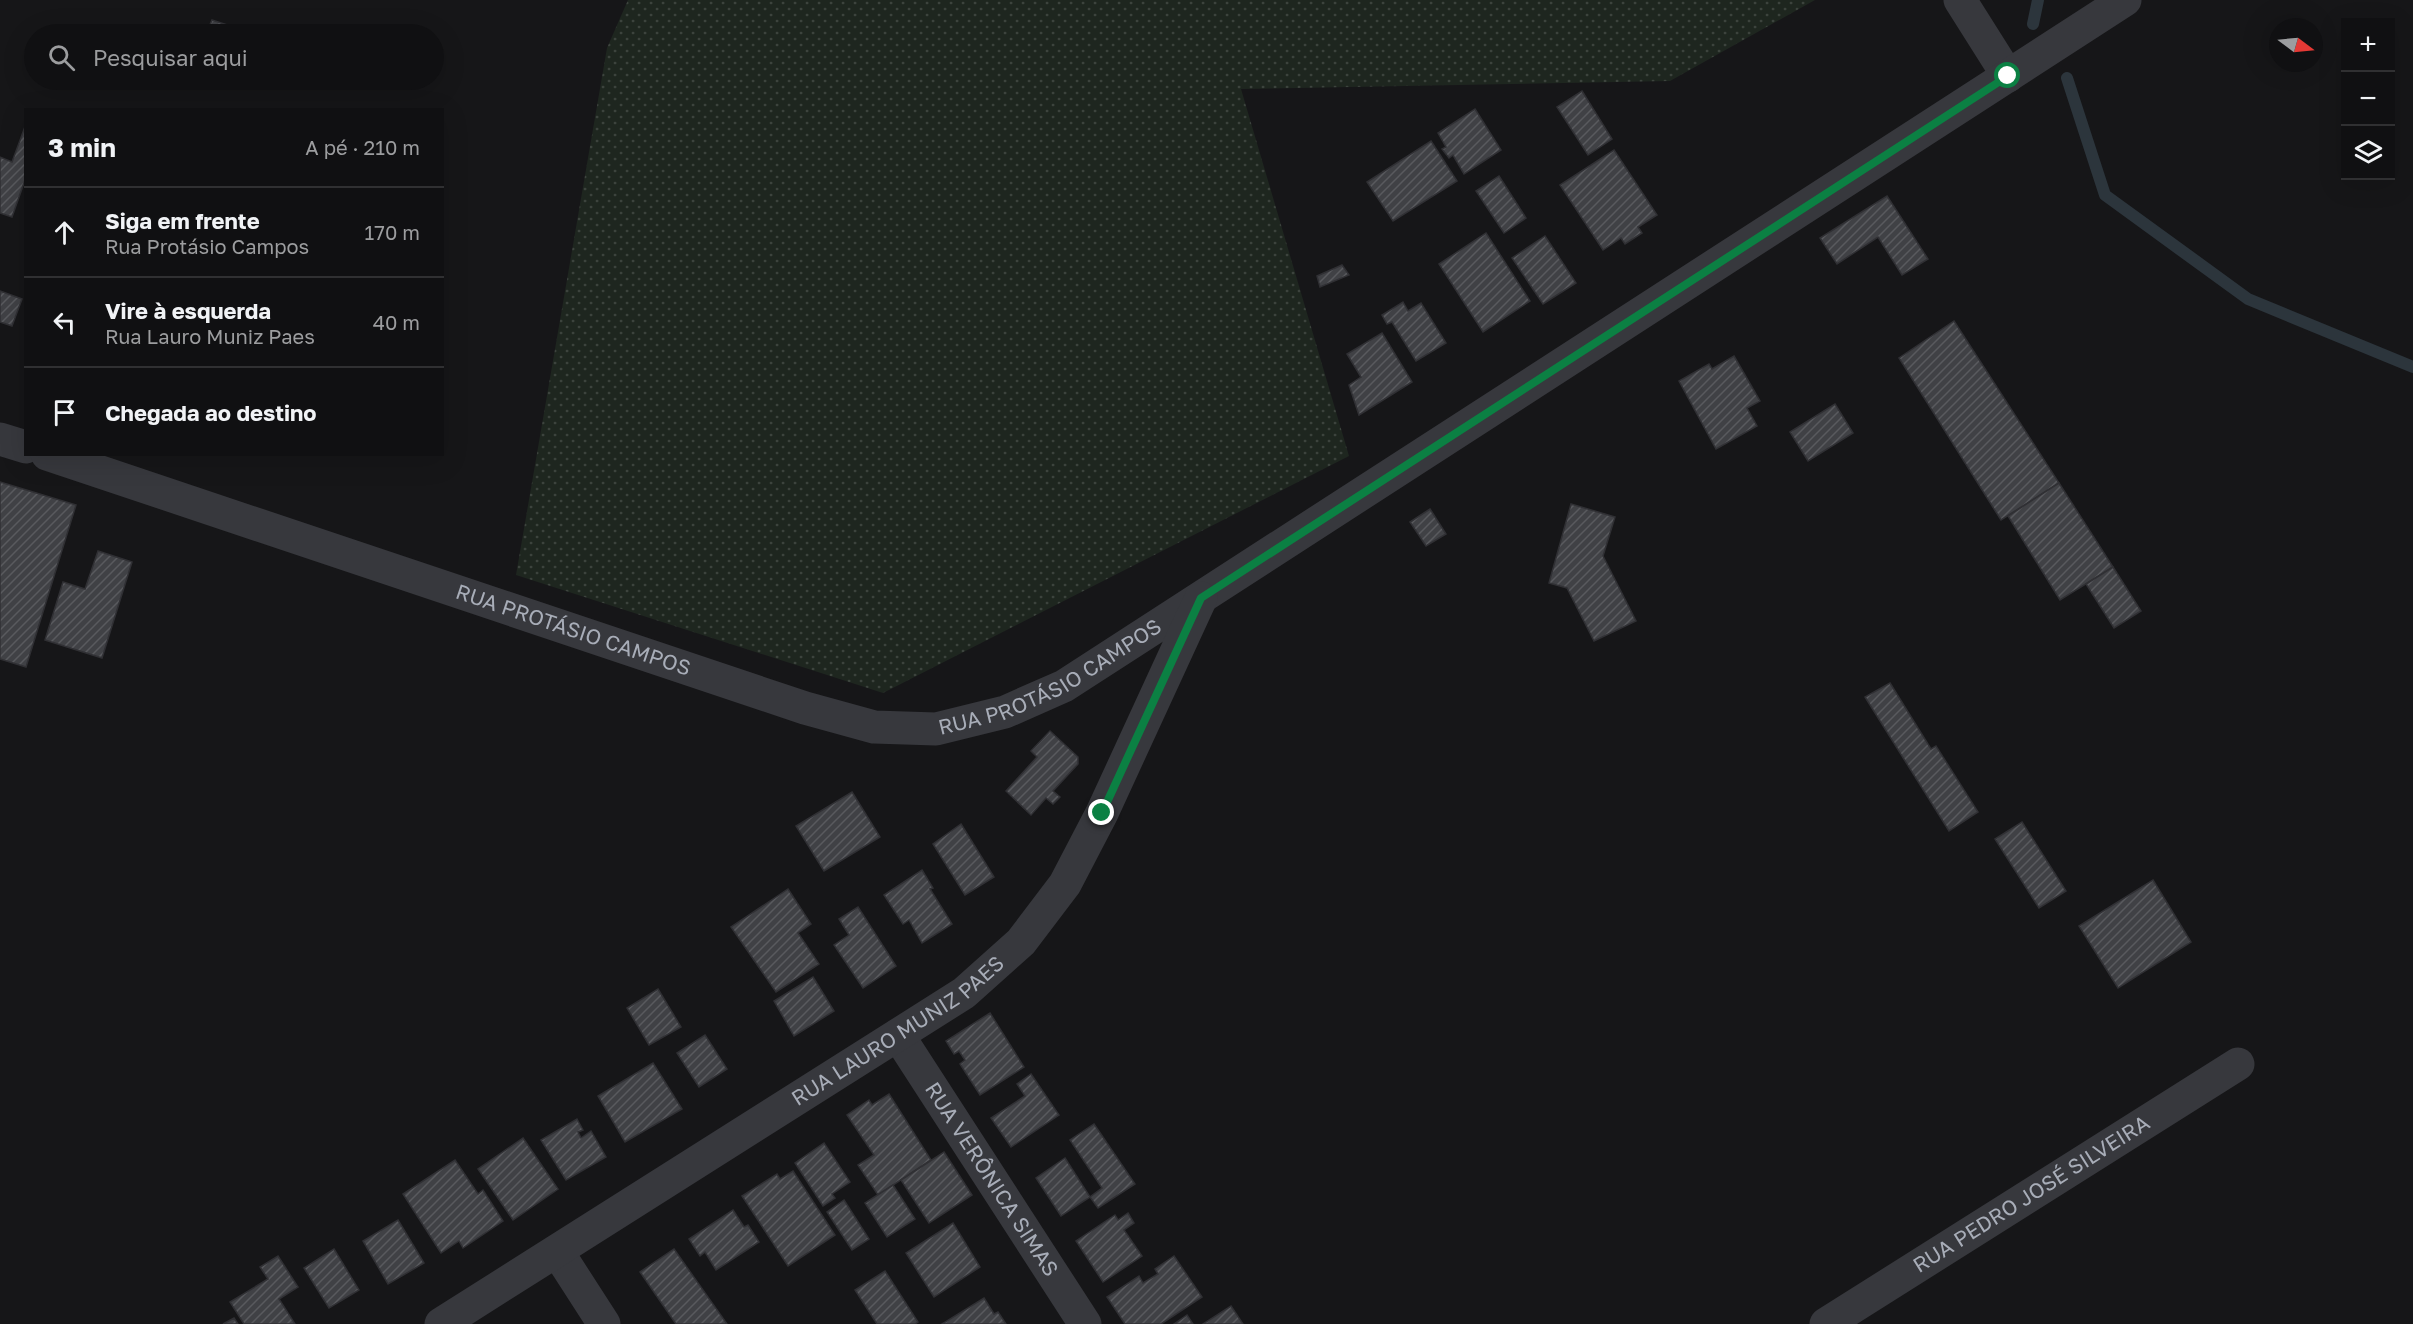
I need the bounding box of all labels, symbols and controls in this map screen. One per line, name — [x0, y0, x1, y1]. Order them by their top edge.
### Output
north arrow — [2269, 18, 2323, 72]
map controls — [2341, 18, 2395, 180]
button: + — [2341, 18, 2395, 72]
search box — [24, 24, 444, 90]
icon: search — [45, 41, 78, 74]
text: Pesquisar aqui — [93, 44, 248, 71]
route start — [1994, 62, 2020, 88]
button: − — [2341, 72, 2395, 126]
button: layers — [2341, 126, 2395, 180]
text: 3 min — [48, 132, 116, 163]
text: A pé · 210 m — [305, 135, 420, 159]
text: Siga em frente — [105, 207, 260, 234]
icon: ahead — [48, 216, 81, 249]
text: 170 m — [365, 220, 420, 244]
text: Rua Protásio Campos — [105, 234, 309, 258]
text: Vire à esquerda — [105, 297, 271, 324]
icon: left — [48, 306, 81, 339]
text: 40 m — [373, 310, 420, 334]
text: Rua Lauro Muniz Paes — [105, 324, 315, 348]
icon: arrive — [48, 396, 81, 429]
text: Chegada ao destino — [105, 399, 317, 426]
street label: RUA PROTÁSIO CAMPOS — [453, 578, 694, 681]
street label: RUA PROTÁSIO CAMPOS — [935, 613, 1166, 740]
route end — [1088, 799, 1114, 825]
street label: RUA LAURO MUNIZ PAES — [786, 950, 1009, 1111]
street label: RUA VERÔNICA SIMAS — [920, 1077, 1065, 1281]
street label: RUA PEDRO JOSÉ SILVEIRA — [1908, 1109, 2154, 1278]

